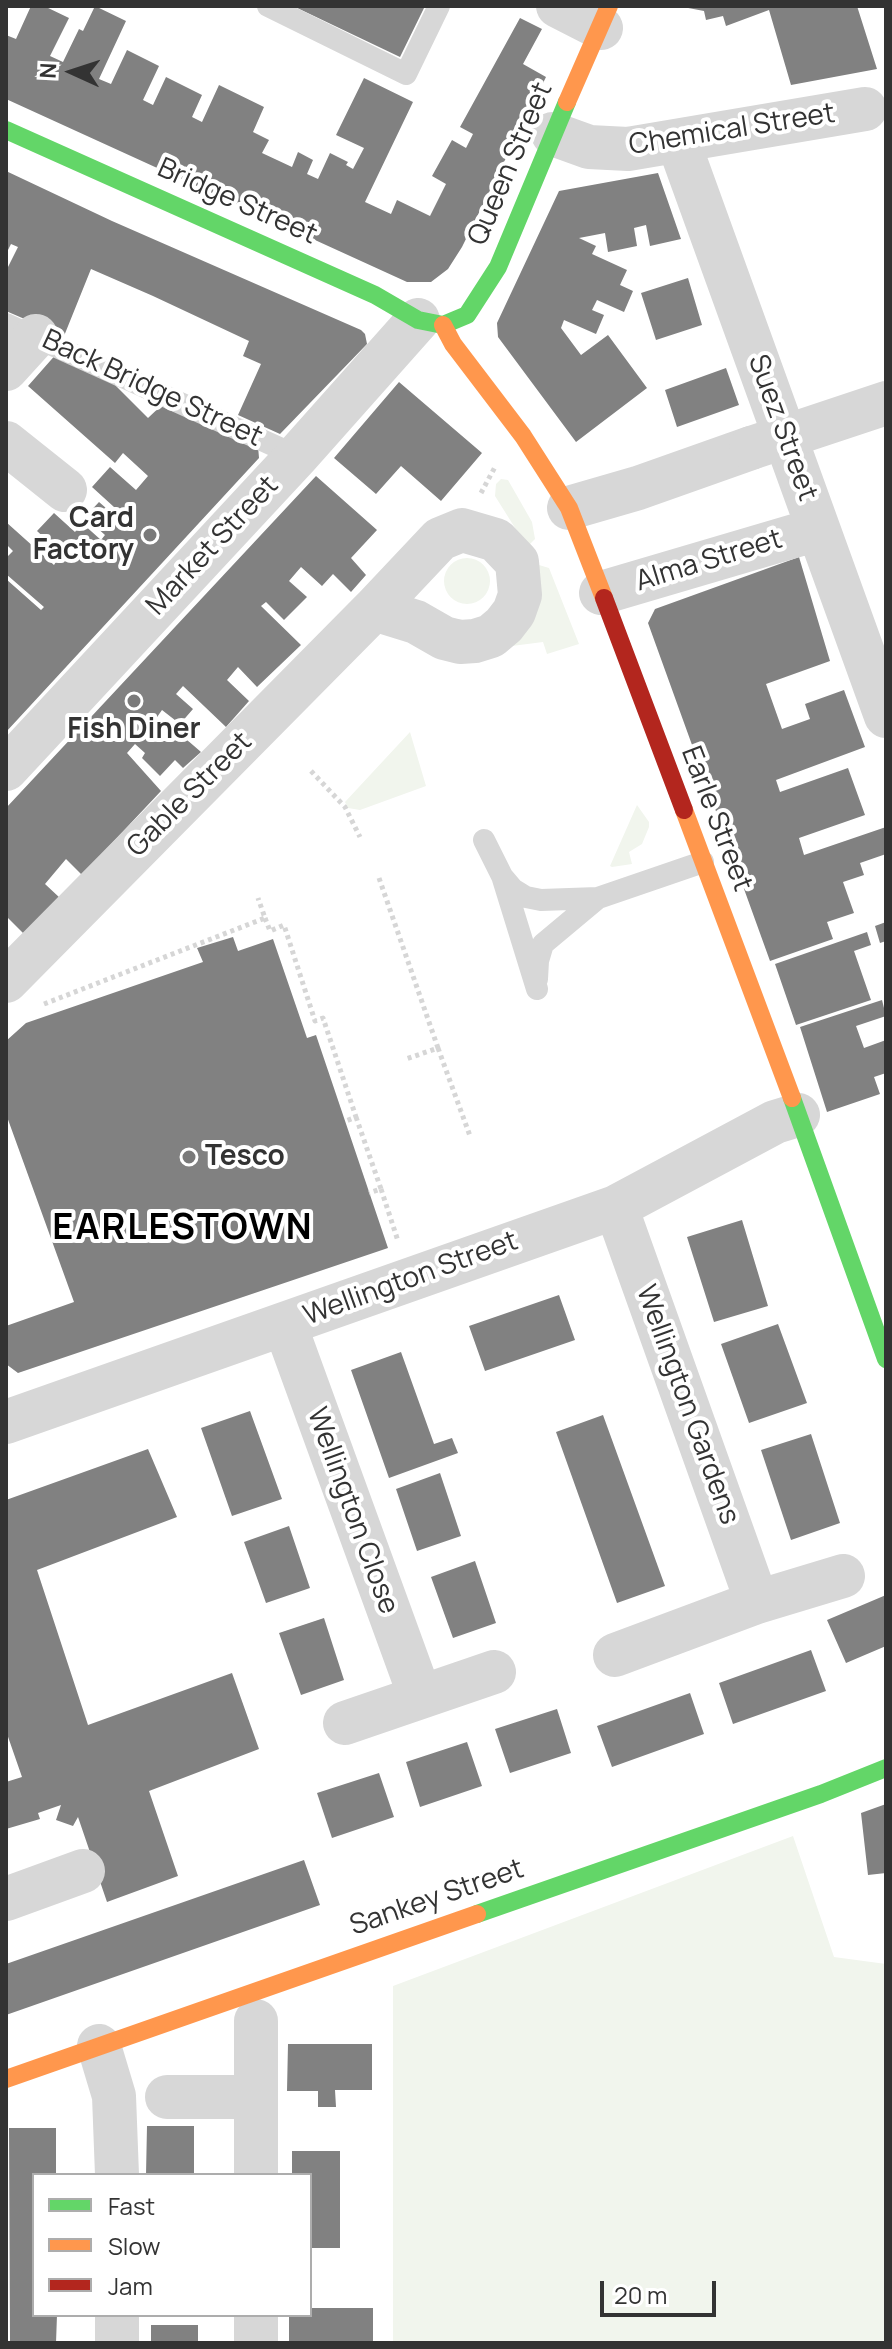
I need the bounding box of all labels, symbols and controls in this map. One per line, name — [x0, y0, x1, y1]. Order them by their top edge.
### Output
north arrow — [32, 32, 112, 112]
text: N — [33, 62, 63, 79]
street label: Queen Street — [462, 78, 560, 250]
street label: Chemical Street — [627, 97, 837, 163]
street label: Bridge Street — [152, 152, 322, 252]
street label: Back Bridge Street — [37, 323, 267, 455]
street label: Suez Street — [740, 350, 824, 506]
street label: Market Street — [140, 469, 286, 623]
place label: Card Factory — [33, 502, 134, 568]
street label: Alma Street — [632, 523, 786, 599]
marker: Card Factory — [141, 526, 159, 544]
marker: Fish Diner — [125, 692, 143, 710]
place label: Fish Diner — [67, 713, 201, 747]
street label: Gable Street — [121, 726, 259, 864]
street label: Earle Street — [673, 742, 759, 896]
place label: Tesco — [205, 1140, 285, 1174]
marker: Tesco — [180, 1148, 198, 1166]
district label: EARLESTOWN — [52, 1207, 314, 1251]
street label: Wellington Street — [299, 1225, 523, 1333]
street label: Wellington Gardens — [628, 1281, 746, 1529]
street label: Wellington Close — [299, 1403, 405, 1619]
street label: Sankey Street — [346, 1853, 528, 1943]
legend — [32, 2173, 312, 2317]
text: Fast — [108, 2189, 155, 2222]
text: Slow — [108, 2229, 161, 2262]
scale bar — [604, 2265, 720, 2315]
text: Jam — [108, 2269, 153, 2302]
text: 20 m — [614, 2278, 667, 2311]

